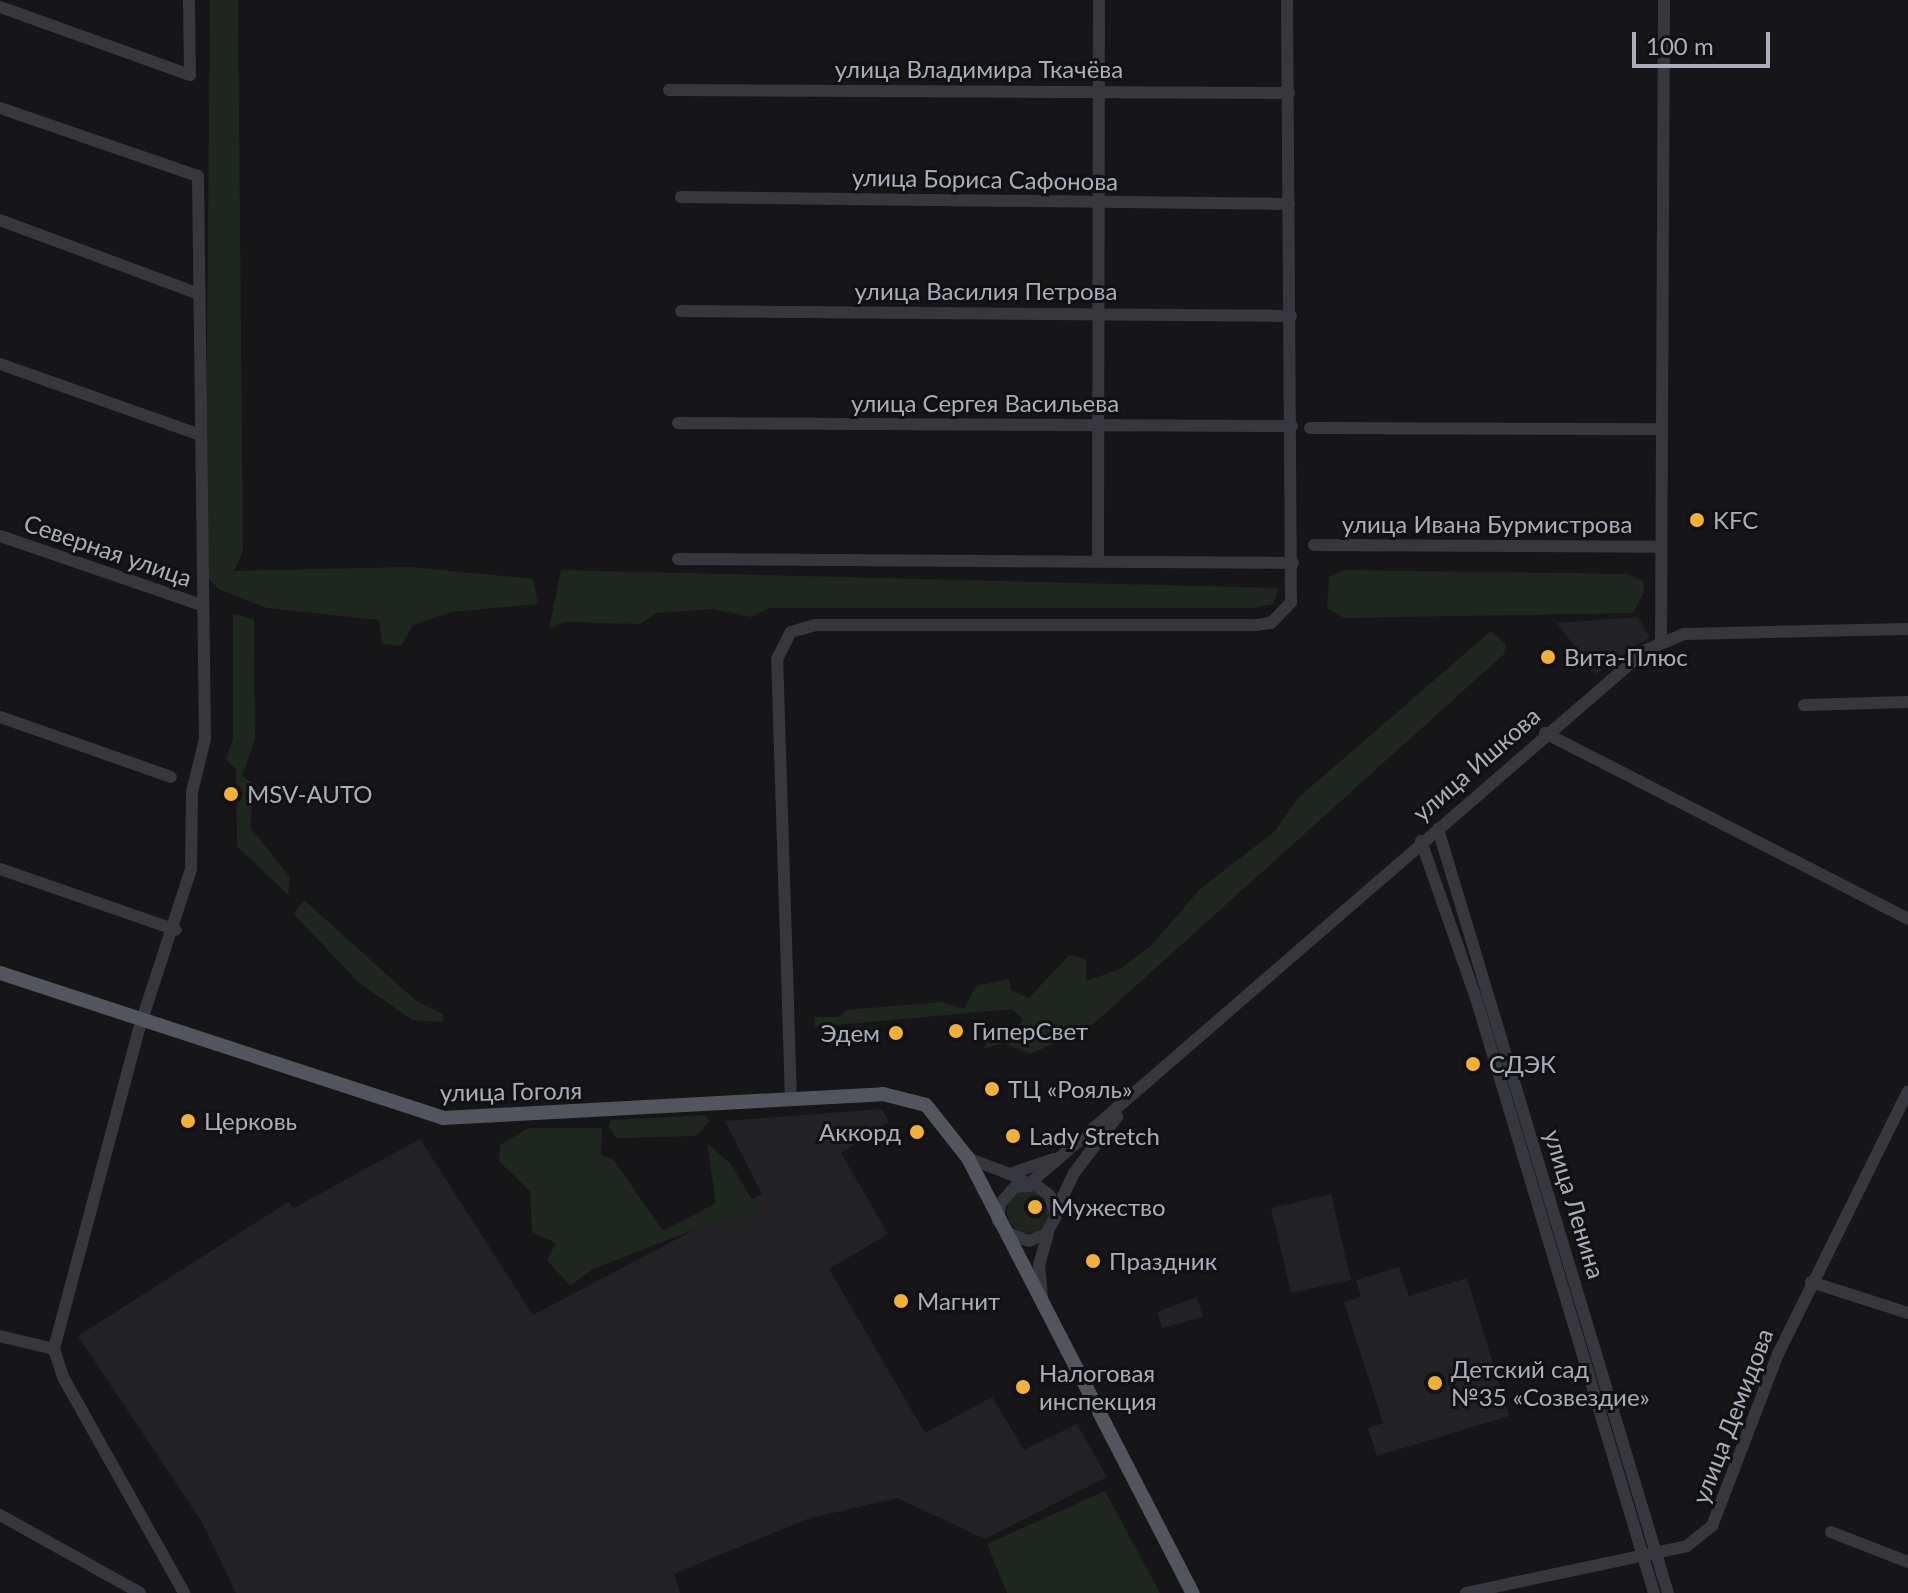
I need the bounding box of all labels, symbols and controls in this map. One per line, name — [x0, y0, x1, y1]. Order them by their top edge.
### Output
scale bar — [1636, 16, 1774, 66]
text: 100 m — [1646, 31, 1714, 60]
street label: улица Владимира Ткачёва — [835, 55, 1123, 83]
street label: улица Бориса Сафонова — [852, 162, 1118, 196]
street label: улица Василия Петрова — [855, 277, 1117, 305]
street label: улица Сергея Васильева — [851, 389, 1119, 417]
place label: KFC — [1713, 506, 1758, 534]
street label: Северная улица — [20, 508, 196, 592]
street label: улица Ивана Бурмистрова — [1342, 510, 1632, 538]
marker: KFC — [1688, 511, 1706, 529]
place label: Вита-Плюс — [1564, 643, 1688, 671]
marker: Вита-Плюс — [1539, 648, 1557, 666]
street label: улица Ишкова — [1407, 701, 1545, 827]
place label: MSV-AUTO — [247, 780, 373, 808]
marker: MSV-AUTO — [222, 785, 240, 803]
place label: ГиперСвет — [972, 1017, 1088, 1045]
place label: Эдем — [821, 1019, 880, 1047]
marker: ГиперСвет — [947, 1022, 965, 1040]
marker: Эдем — [887, 1024, 905, 1042]
place label: СДЭК — [1489, 1050, 1556, 1078]
marker: СДЭК — [1464, 1055, 1482, 1073]
street label: улица Гоголя — [439, 1075, 583, 1107]
place label: ТЦ «Рояль» — [1008, 1075, 1132, 1103]
marker: ТЦ «Рояль» — [983, 1080, 1001, 1098]
place label: Церковь — [204, 1107, 297, 1135]
marker: Церковь — [179, 1112, 197, 1130]
place label: Аккорд — [819, 1118, 901, 1146]
place label: Lady Stretch — [1029, 1122, 1161, 1150]
marker: Аккорд — [908, 1123, 926, 1141]
street label: улица Ленина — [1539, 1126, 1611, 1282]
marker: Lady Stretch — [1004, 1127, 1022, 1145]
place label: Мужество — [1051, 1193, 1166, 1221]
marker: Мужество — [1026, 1198, 1044, 1216]
place label: Праздник — [1109, 1247, 1217, 1275]
marker: Праздник — [1084, 1252, 1102, 1270]
place label: Магнит — [917, 1287, 1000, 1315]
marker: Магнит — [892, 1292, 910, 1310]
street label: улица Демидова — [1685, 1324, 1779, 1508]
place label: Детский сад №35 «Созвездие» — [1451, 1355, 1650, 1411]
place label: Налоговая инспекция — [1039, 1359, 1157, 1415]
marker: Детский сад №35 «Созвездие» — [1426, 1374, 1444, 1392]
marker: Налоговая инспекция — [1014, 1378, 1032, 1396]

